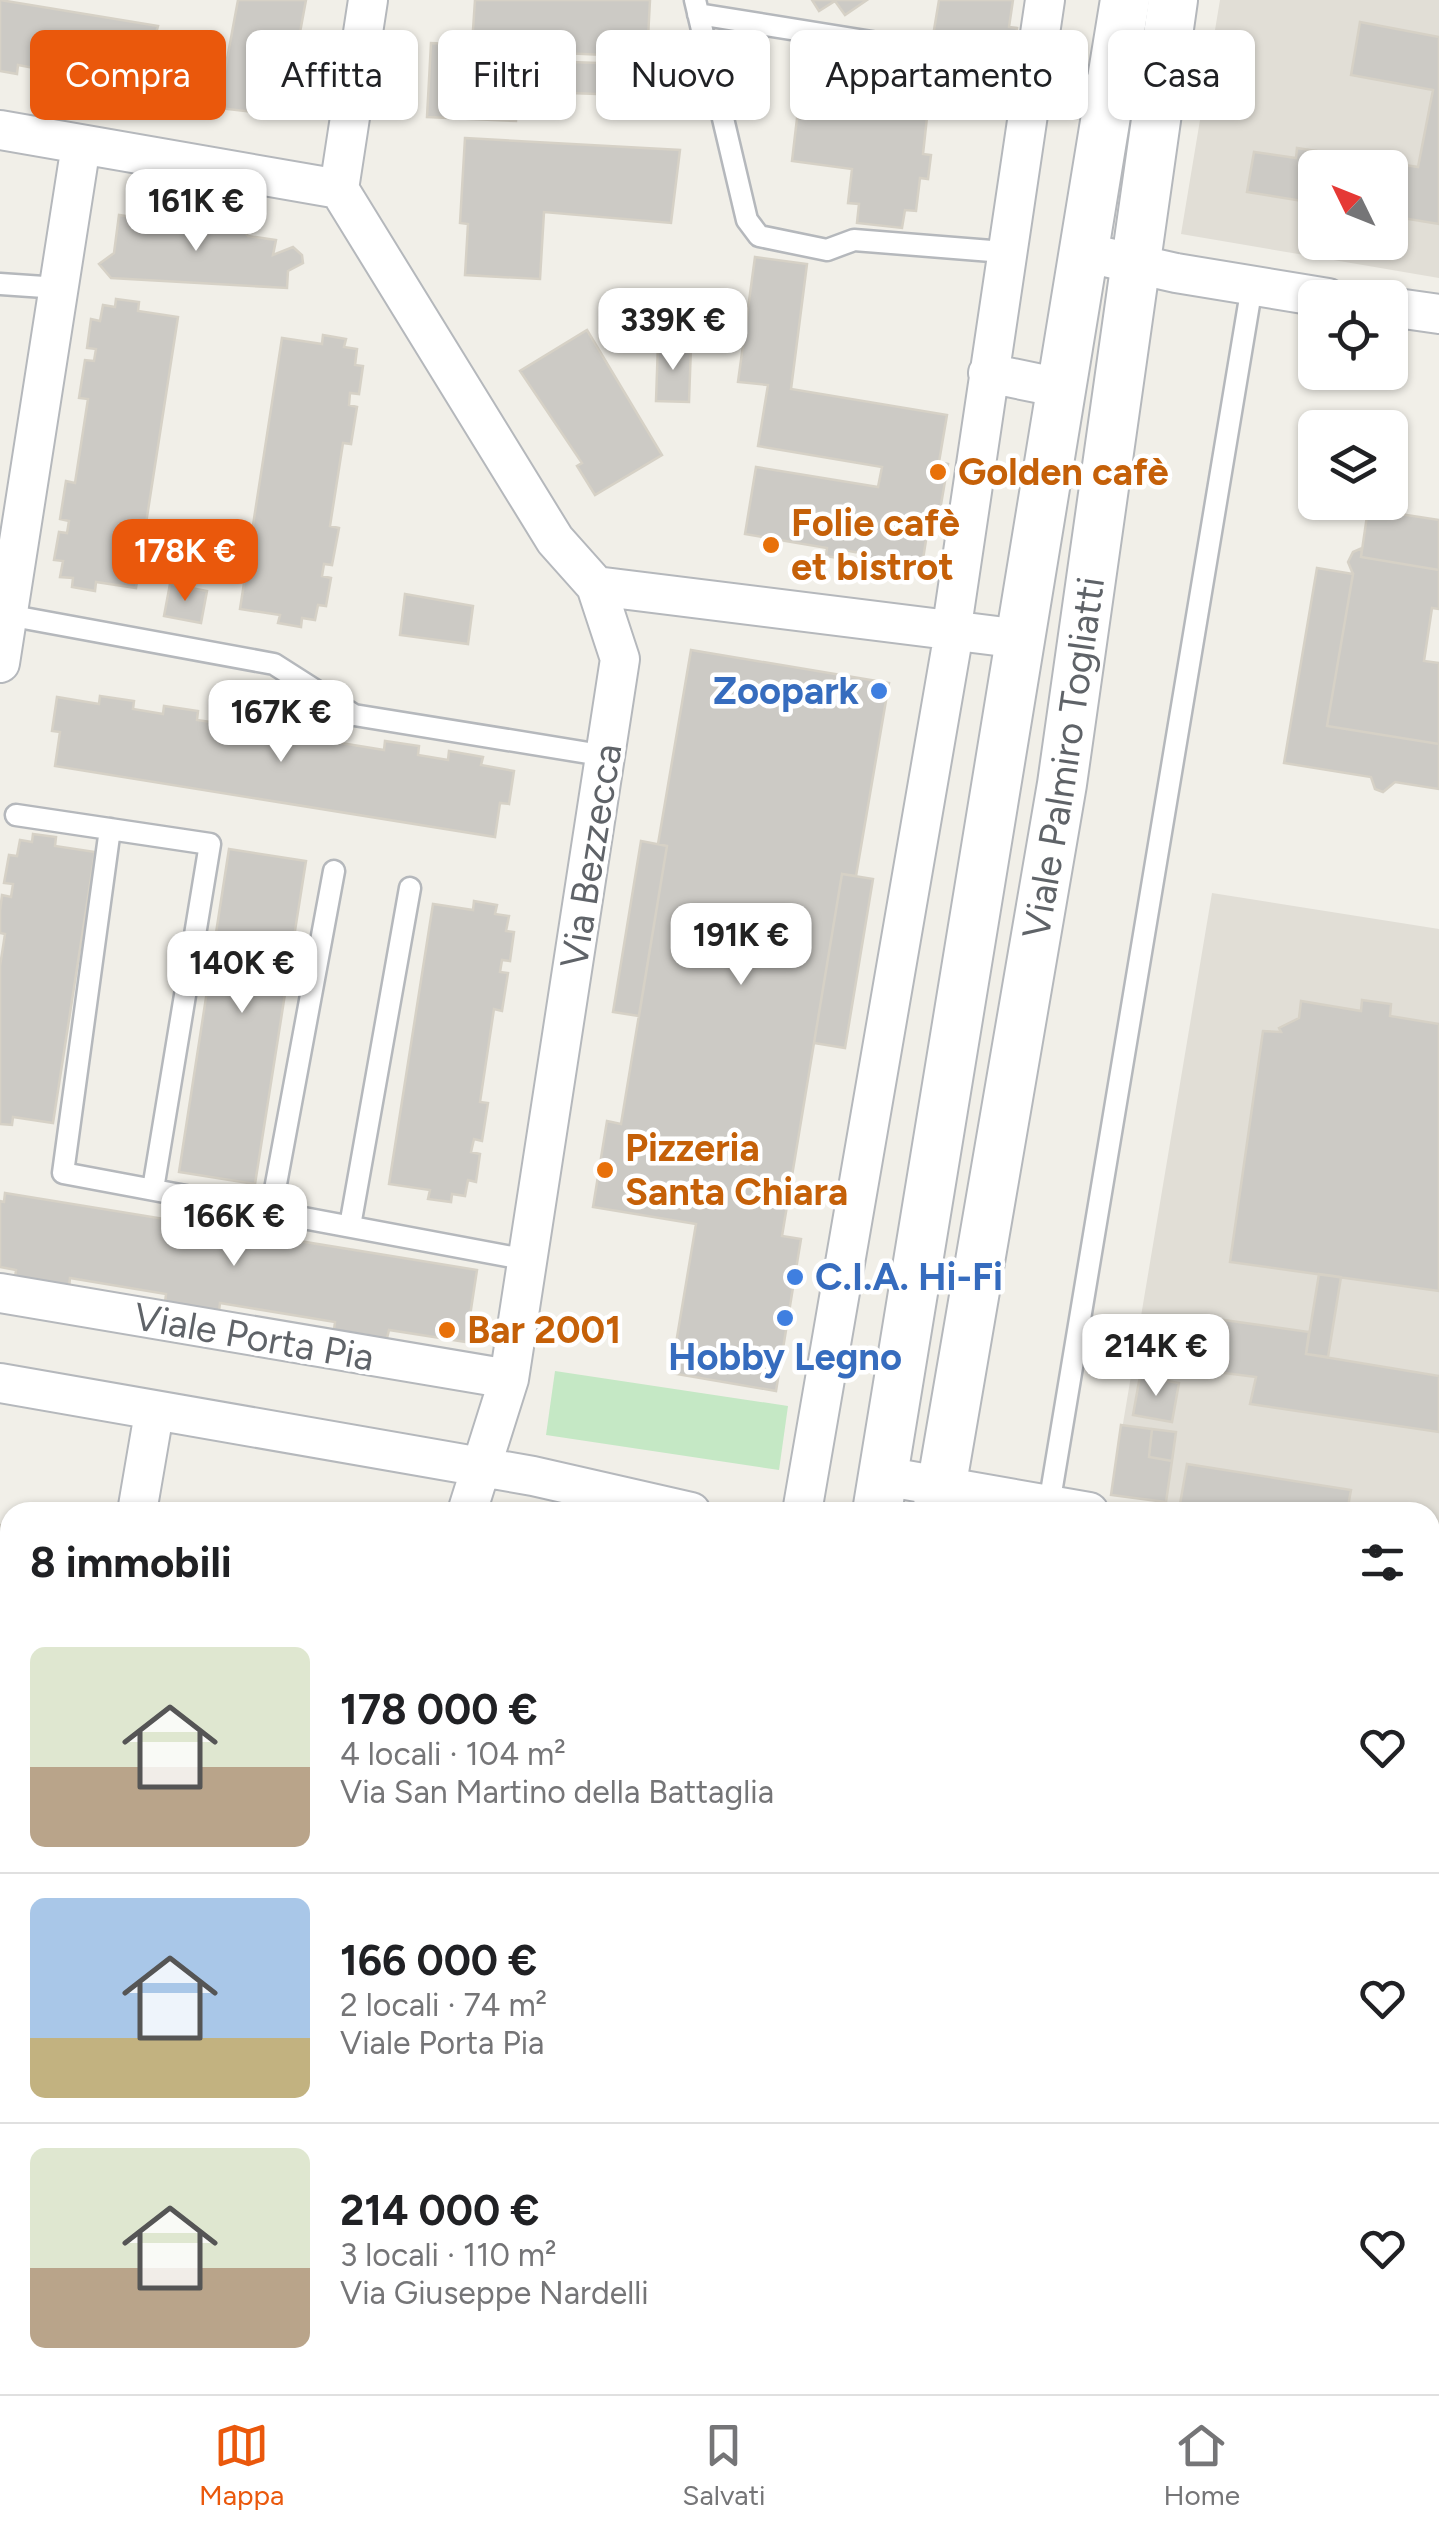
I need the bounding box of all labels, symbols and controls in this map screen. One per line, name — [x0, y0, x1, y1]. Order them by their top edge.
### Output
chip: Compra — [30, 30, 226, 120]
chip: Affitta — [246, 30, 418, 120]
chip: Filtri — [438, 30, 576, 120]
chip: Nuovo — [596, 30, 770, 120]
chip: Appartamento — [790, 30, 1088, 120]
chip: Casa — [1108, 30, 1255, 120]
north arrow — [1298, 150, 1408, 260]
map controls — [1298, 150, 1408, 520]
pin: 161K € — [115, 169, 277, 254]
text: 161K € — [148, 182, 244, 220]
button: locate — [1298, 280, 1408, 390]
pin: 339K € — [592, 288, 754, 373]
text: 339K € — [620, 301, 726, 339]
button: layers — [1298, 410, 1408, 520]
place label: Golden cafè — [958, 449, 1169, 495]
marker: Golden cafè — [927, 461, 949, 483]
place label: Folie cafè et bistrot — [791, 500, 960, 590]
pin: 178K € — [104, 519, 266, 604]
text: 178K € — [134, 532, 236, 570]
marker: Folie cafè et bistrot — [760, 534, 782, 556]
street label: Viale Palmiro Togliatti — [1013, 574, 1114, 942]
place label: Zoopark — [713, 668, 860, 714]
pin: 167K € — [200, 680, 362, 765]
marker: Zoopark — [868, 680, 890, 702]
text: 167K € — [230, 693, 332, 731]
street label: Via Bezzecca — [551, 741, 631, 971]
pin: 191K € — [660, 903, 822, 988]
text: 191K € — [693, 916, 789, 954]
pin: 140K € — [161, 931, 323, 1016]
text: 140K € — [189, 944, 295, 982]
place label: Pizzeria Santa Chiara — [625, 1125, 848, 1215]
marker: Pizzeria Santa Chiara — [594, 1159, 616, 1181]
pin: 166K € — [153, 1184, 315, 1269]
text: 166K € — [183, 1197, 285, 1235]
place label: C.I.A. Hi-Fi — [815, 1254, 1003, 1300]
marker: C.I.A. Hi-Fi — [784, 1266, 806, 1288]
street label: Viale Porta Pia — [130, 1293, 378, 1381]
place label: Bar 2001 — [467, 1307, 621, 1353]
marker: Hobby Legno — [774, 1307, 796, 1329]
pin: 214K € — [1075, 1314, 1237, 1399]
marker: Bar 2001 — [436, 1319, 458, 1341]
text: 214K € — [1104, 1327, 1208, 1365]
place label: Hobby Legno — [668, 1334, 902, 1380]
icon: filters — [1355, 1535, 1410, 1590]
text: 8 immobili — [30, 1537, 232, 1588]
text: 178 000 € — [340, 1684, 538, 1735]
icon: home — [110, 1687, 230, 1807]
icon: heart — [1355, 1720, 1410, 1775]
text: 4 locali · 104 m² — [340, 1735, 566, 1773]
text: Via San Martino della Battaglia — [340, 1773, 774, 1811]
text: 166 000 € — [340, 1935, 537, 1986]
icon: home — [110, 1938, 230, 2058]
icon: heart — [1355, 1971, 1410, 2026]
text: 2 locali · 74 m² — [340, 1986, 547, 2024]
text: Viale Porta Pia — [340, 2024, 544, 2062]
text: 214 000 € — [340, 2185, 539, 2236]
icon: home — [110, 2188, 230, 2308]
icon: heart — [1355, 2221, 1410, 2276]
text: 3 locali · 110 m² — [340, 2236, 557, 2274]
text: Via Giuseppe Nardelli — [340, 2274, 649, 2312]
tab: Mappa — [199, 2418, 284, 2512]
tab: Salvati — [682, 2418, 766, 2512]
tab: Home — [1164, 2418, 1240, 2512]

